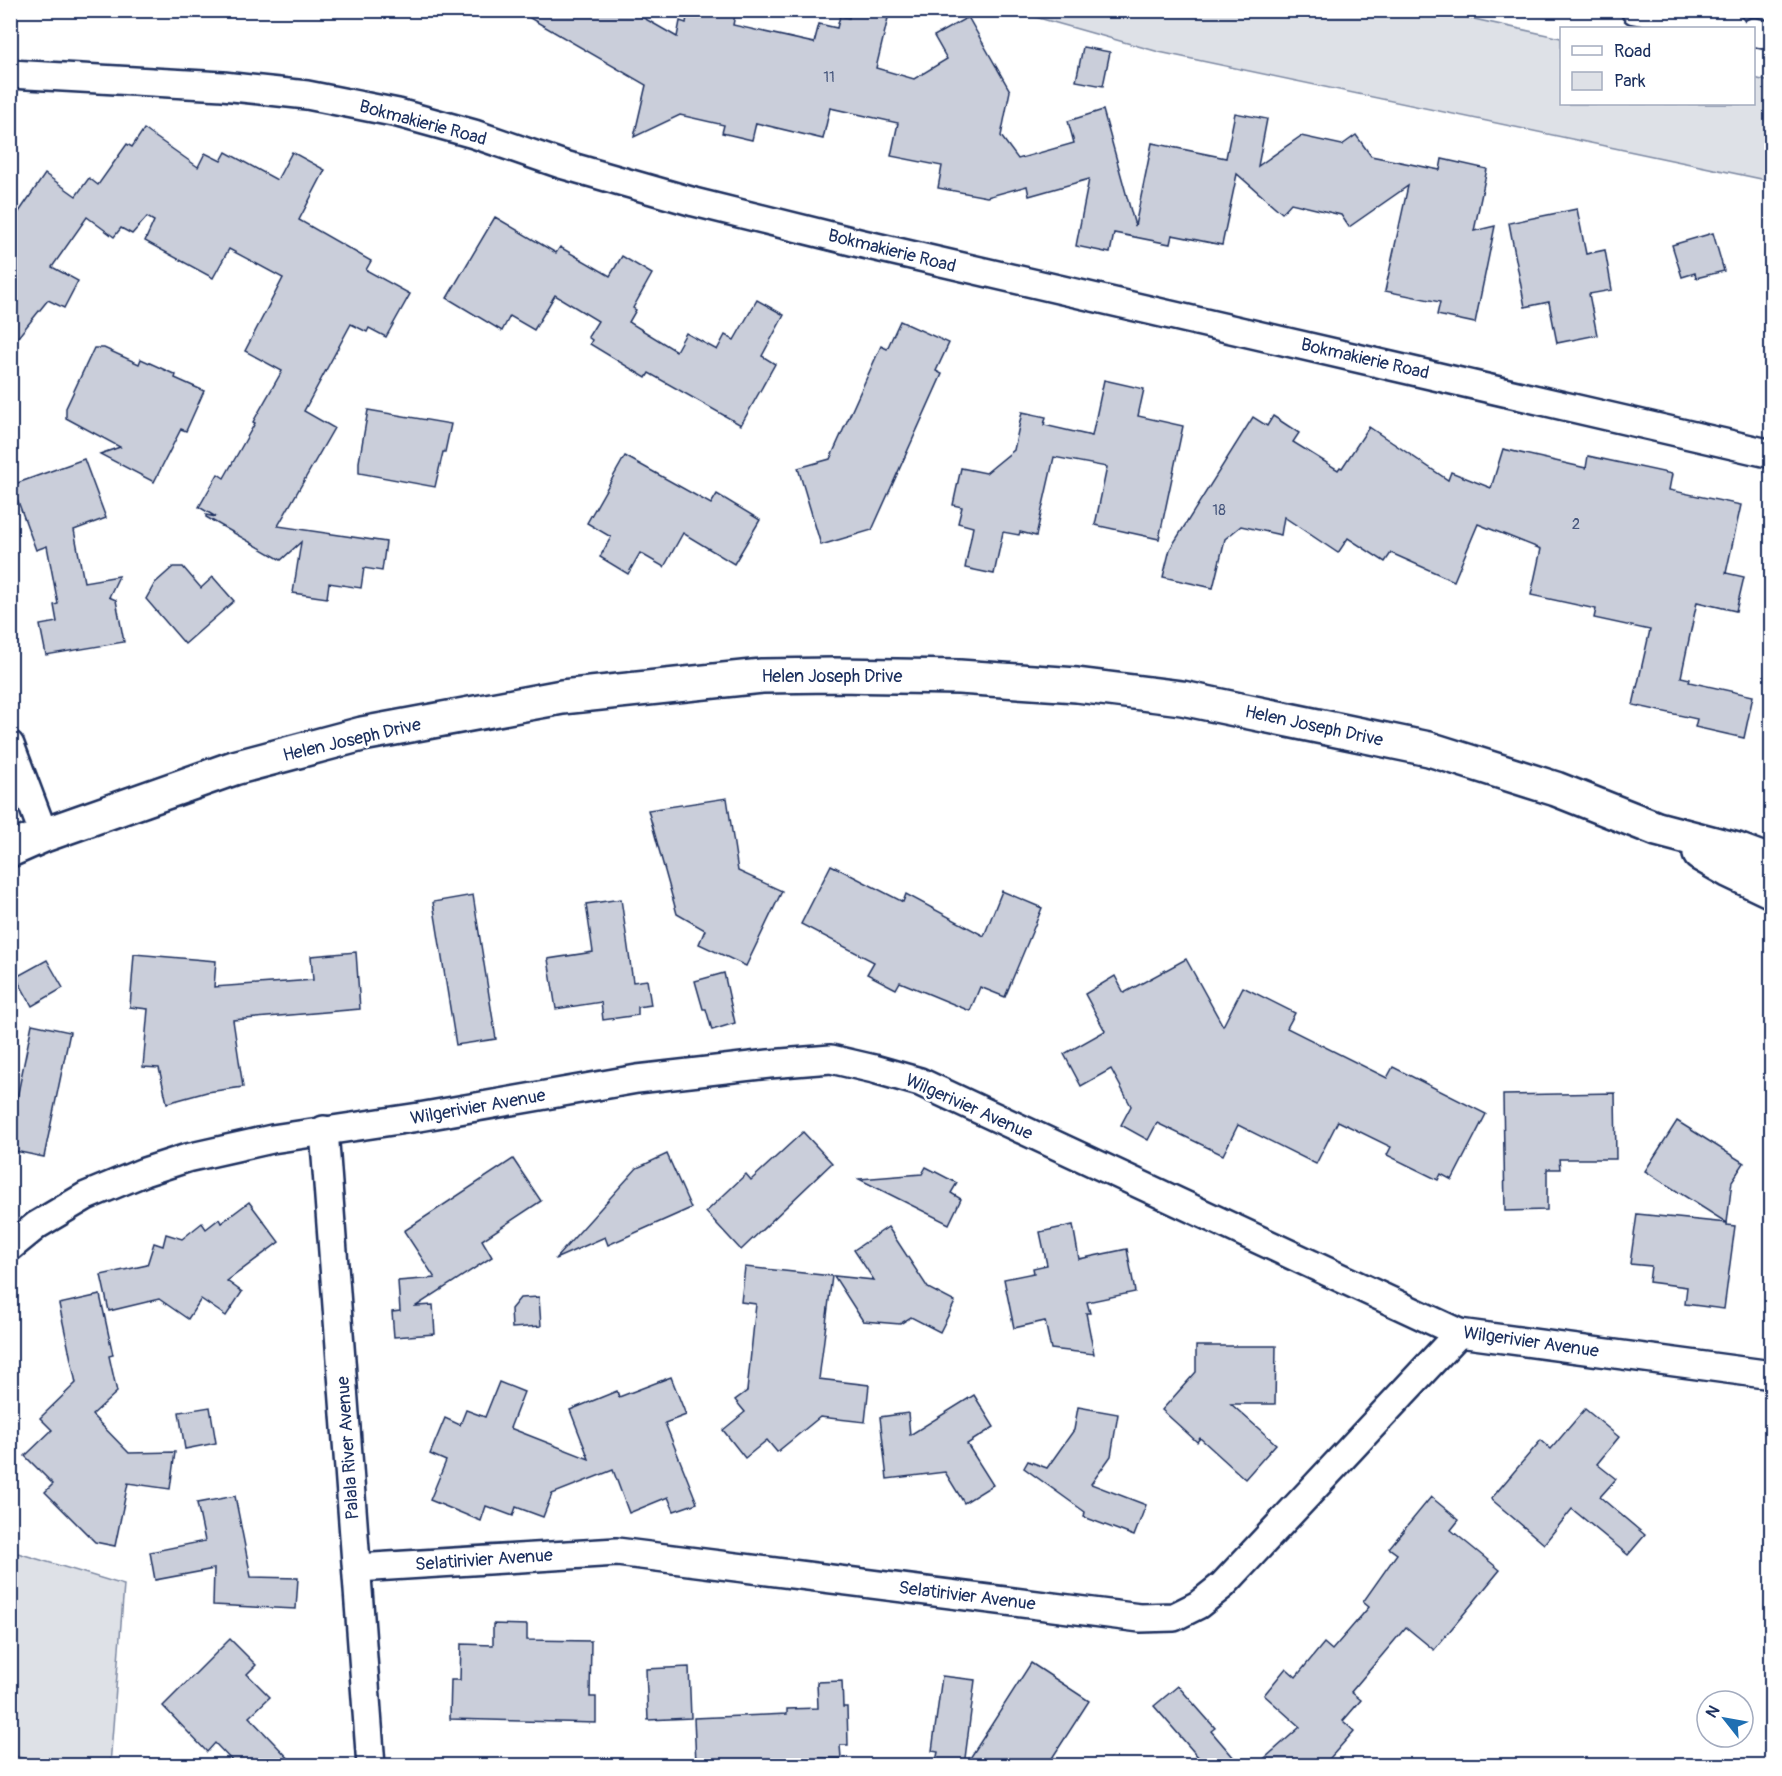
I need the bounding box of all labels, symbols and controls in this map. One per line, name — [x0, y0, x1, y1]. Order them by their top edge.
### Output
legend — [1560, 27, 1755, 105]
text: Road — [1614, 40, 1651, 63]
house number: 11 — [823, 68, 835, 87]
text: Park — [1614, 70, 1646, 93]
street label: Bokmakierie Road — [357, 95, 489, 151]
street label: Bokmakierie Road — [826, 224, 958, 278]
street label: Bokmakierie Road — [1299, 333, 1431, 385]
house number: 18 — [1212, 501, 1226, 520]
house number: 2 — [1572, 515, 1580, 534]
street label: Helen Joseph Drive — [762, 665, 903, 688]
street label: Helen Joseph Drive — [1243, 700, 1385, 752]
street label: Helen Joseph Drive — [281, 713, 423, 767]
street label: Wilgerivier Avenue — [902, 1069, 1036, 1145]
street label: Wilgerivier Avenue — [409, 1084, 547, 1130]
street label: Wilgerivier Avenue — [1462, 1321, 1600, 1363]
street label: Palala River Avenue — [332, 1375, 364, 1520]
street label: Selatirivier Avenue — [414, 1544, 554, 1576]
street label: Selatirivier Avenue — [897, 1576, 1037, 1616]
north arrow — [1695, 1689, 1755, 1749]
text: N — [1702, 1702, 1724, 1722]

